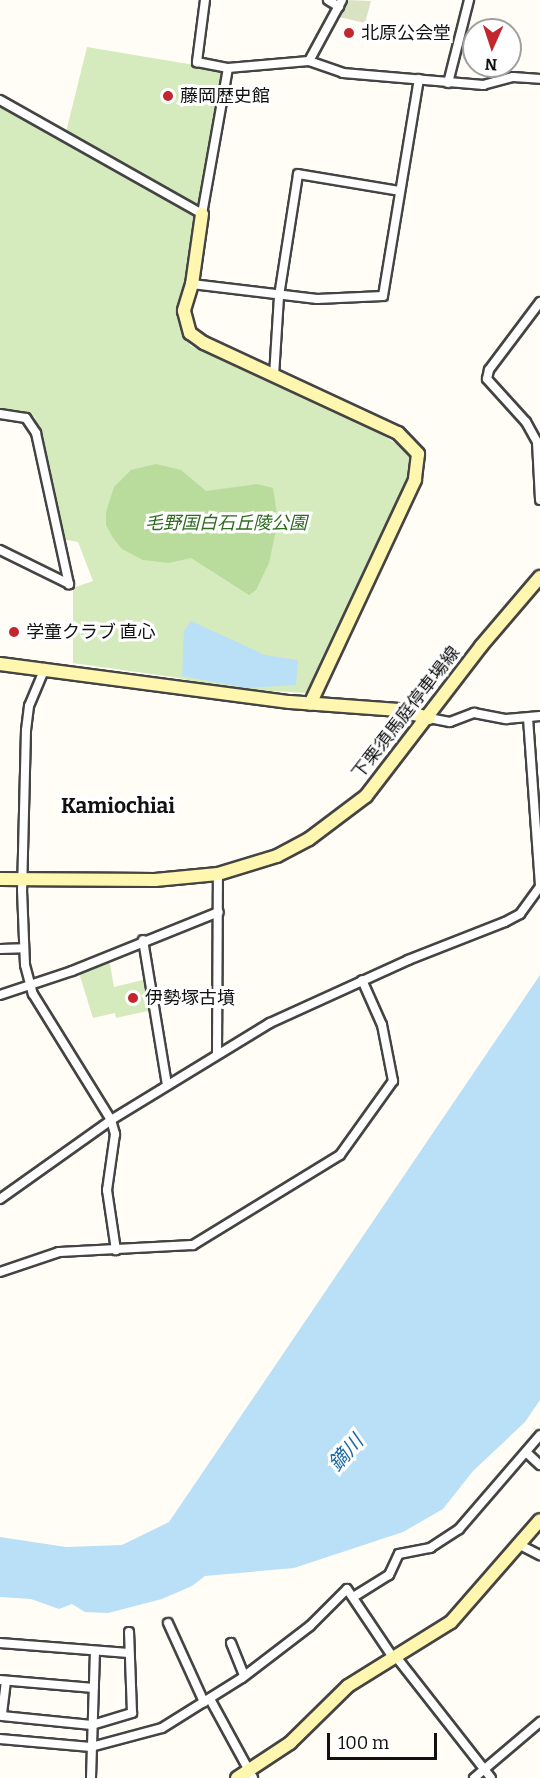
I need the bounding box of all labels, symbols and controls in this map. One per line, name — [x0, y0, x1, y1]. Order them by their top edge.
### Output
north arrow — [462, 18, 522, 78]
place label: 北原公会堂 — [361, 22, 451, 44]
marker: 北原公会堂 — [342, 26, 356, 40]
text: N — [484, 55, 498, 74]
place label: 藤岡歴史館 — [180, 85, 270, 107]
marker: 藤岡歴史館 — [161, 89, 175, 103]
park label: 毛野国白石丘陵公園 — [145, 512, 307, 534]
place label: 学童クラブ 直心 — [26, 621, 156, 643]
marker: 学童クラブ 直心 — [7, 625, 21, 639]
street label: 下栗須馬庭停車場線 — [348, 643, 464, 783]
district label: Kamiochiai — [61, 793, 175, 819]
place label: 伊勢塚古墳 — [145, 987, 235, 1009]
marker: 伊勢塚古墳 — [126, 991, 140, 1005]
water label: 鏑川 — [324, 1430, 368, 1476]
scale bar — [330, 1721, 440, 1759]
text: 100 m — [338, 1732, 389, 1754]

